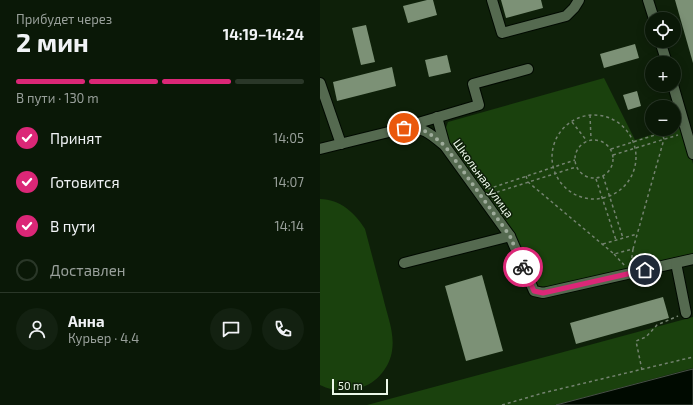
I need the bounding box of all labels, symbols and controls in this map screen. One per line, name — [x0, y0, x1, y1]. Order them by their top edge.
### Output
text: Прибудет через — [16, 11, 112, 27]
map controls — [645, 12, 681, 136]
button: locate — [645, 12, 681, 48]
text: 14:19–14:24 — [223, 25, 304, 43]
text: 2 мин — [16, 26, 89, 57]
button: + — [645, 56, 681, 92]
text: В пути · 130 m — [16, 90, 99, 106]
button: − — [645, 100, 681, 136]
pin — [387, 111, 421, 145]
icon: bag — [393, 117, 415, 139]
icon: check — [16, 127, 38, 149]
text: Принят — [50, 129, 102, 147]
text: 14:05 — [273, 130, 304, 146]
street label: Школьная улица — [450, 136, 517, 221]
icon: check — [16, 171, 38, 193]
text: Готовится — [50, 173, 120, 191]
text: 14:07 — [273, 174, 304, 190]
icon: check — [16, 215, 38, 237]
text: В пути — [50, 217, 95, 235]
text: 14:14 — [275, 218, 304, 234]
courier — [503, 247, 543, 287]
pin — [628, 253, 662, 287]
icon: bike — [512, 256, 534, 278]
icon: home — [634, 259, 656, 281]
text: Доставлен — [50, 261, 126, 279]
button: person — [16, 308, 58, 350]
button: chat — [210, 308, 252, 350]
button: phone — [262, 308, 304, 350]
text: Анна — [68, 312, 105, 330]
text: Курьер · 4.4 — [68, 330, 139, 346]
scale bar — [332, 377, 388, 396]
text: 50 m — [338, 379, 363, 392]

